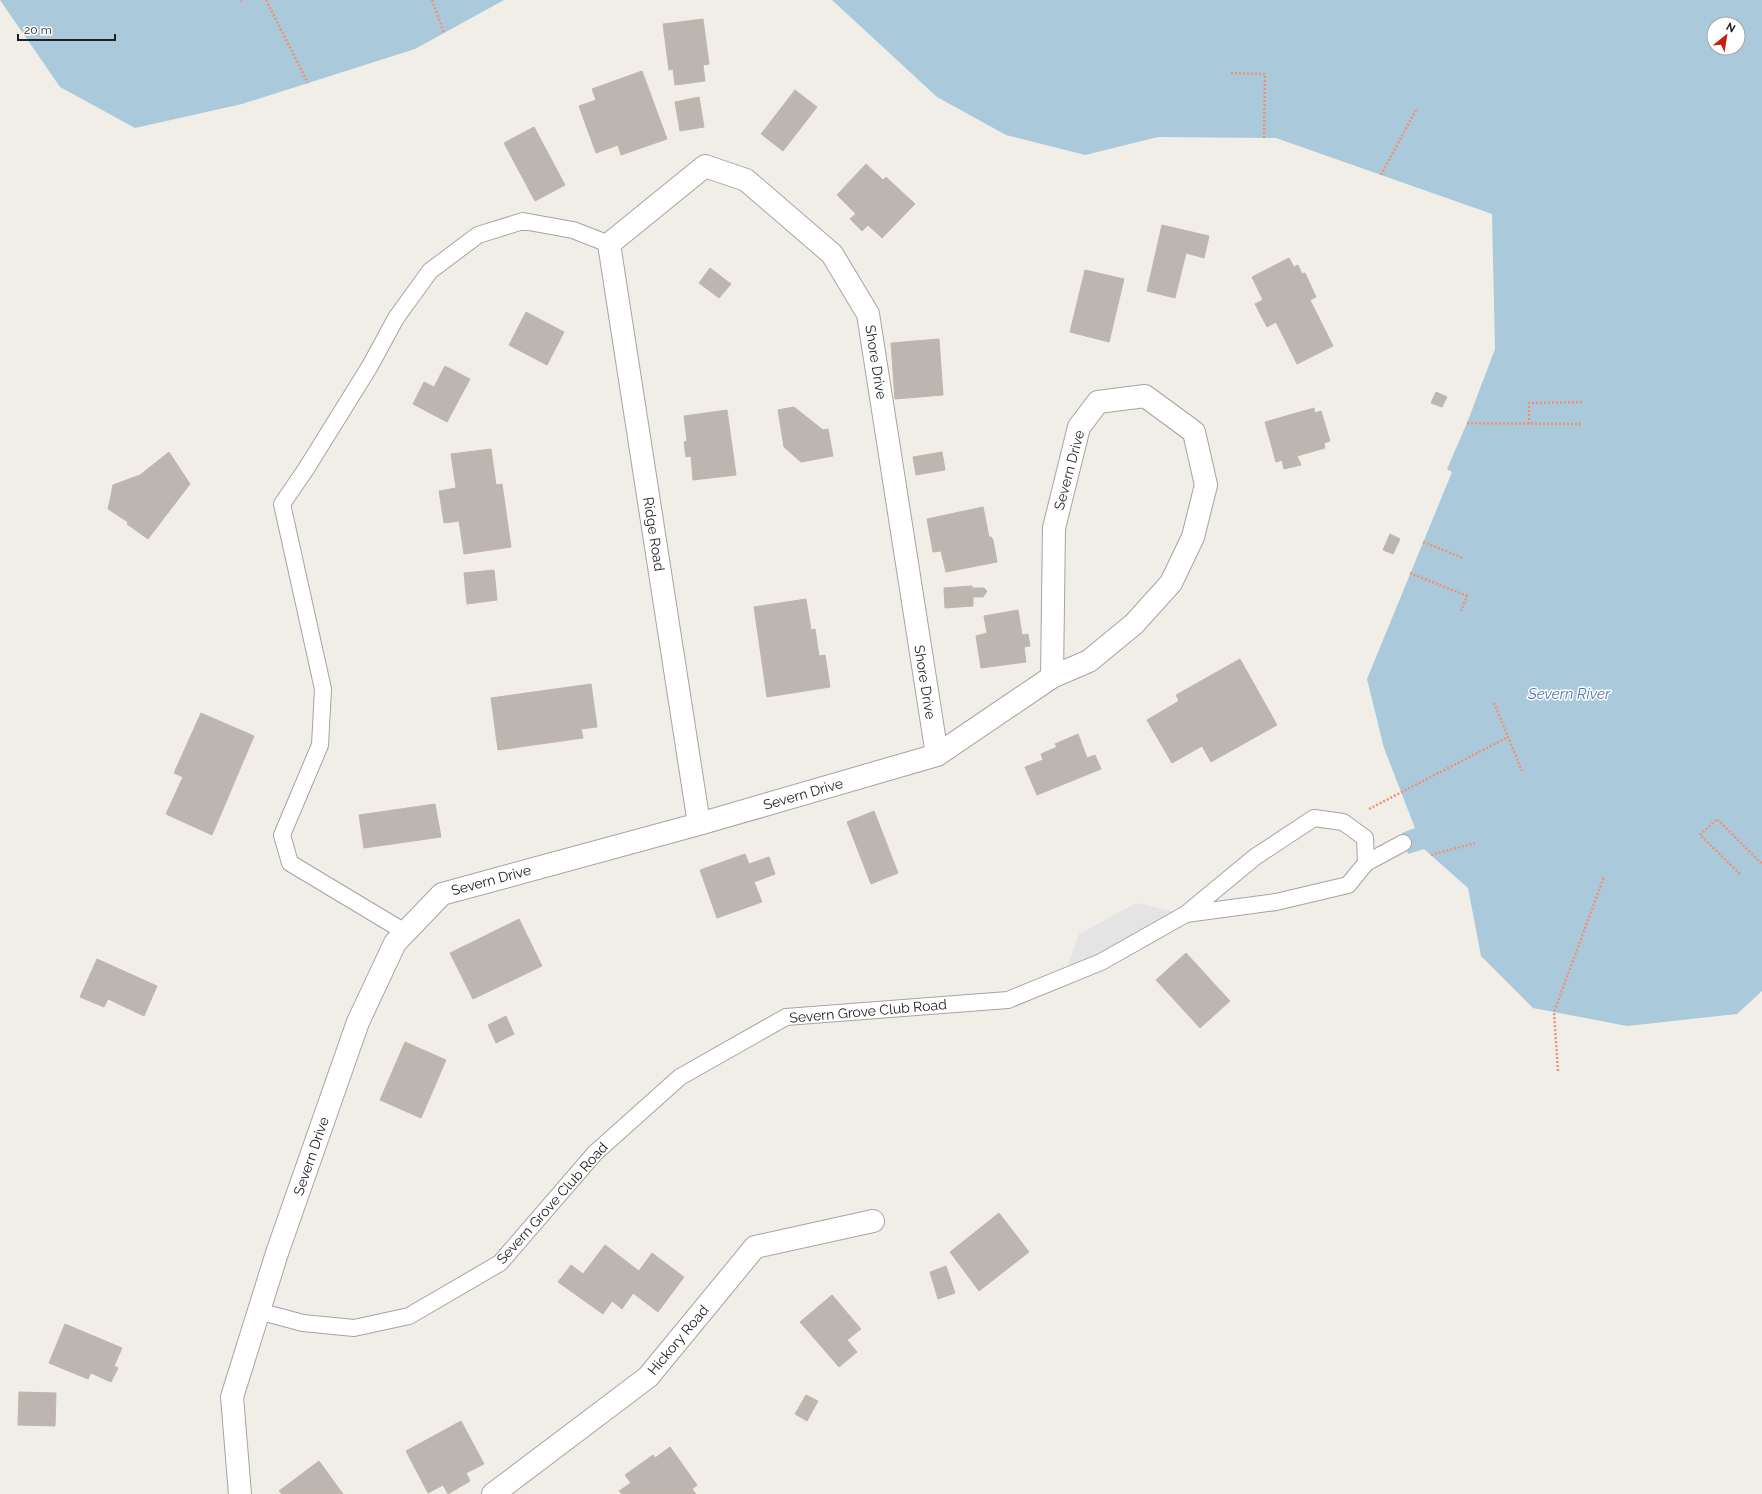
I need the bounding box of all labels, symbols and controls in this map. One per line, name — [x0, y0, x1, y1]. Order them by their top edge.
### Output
scale bar — [18, 16, 115, 42]
north arrow — [1706, 16, 1746, 56]
text: N — [1724, 20, 1738, 36]
text: 20 m — [24, 23, 52, 37]
street label: Shore Drive — [862, 324, 890, 400]
street label: Severn Drive — [1051, 428, 1087, 512]
street label: Ridge Road — [640, 496, 668, 572]
street label: Shore Drive — [911, 644, 939, 720]
water label: Severn River — [1527, 685, 1611, 703]
street label: Severn Drive — [761, 775, 845, 813]
street label: Severn Drive — [449, 862, 533, 898]
street label: Severn Grove Club Road — [789, 996, 947, 1026]
street label: Severn Drive — [290, 1115, 332, 1197]
street label: Severn Grove Club Road — [493, 1139, 611, 1267]
street label: Hickory Road — [644, 1302, 712, 1378]

